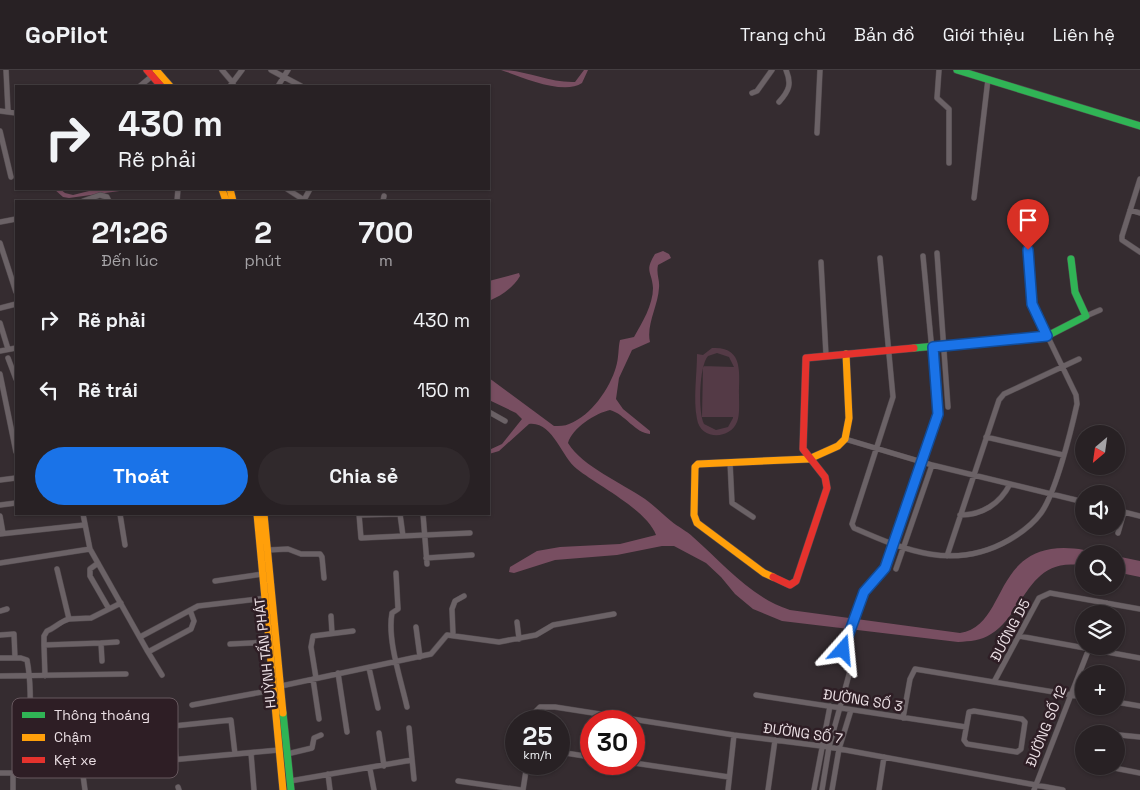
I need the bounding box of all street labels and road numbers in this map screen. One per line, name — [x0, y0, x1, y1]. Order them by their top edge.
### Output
street label: ĐƯỜNG D5 — [986, 596, 1034, 664]
street label: HUỲNH TẤN PHÁT — [250, 597, 280, 709]
street label: ĐƯỜNG SỐ 12 — [1022, 683, 1070, 769]
street label: ĐƯỜNG SỐ 3 — [822, 685, 904, 715]
street label: ĐƯỜNG SỐ 7 — [762, 719, 844, 747]

